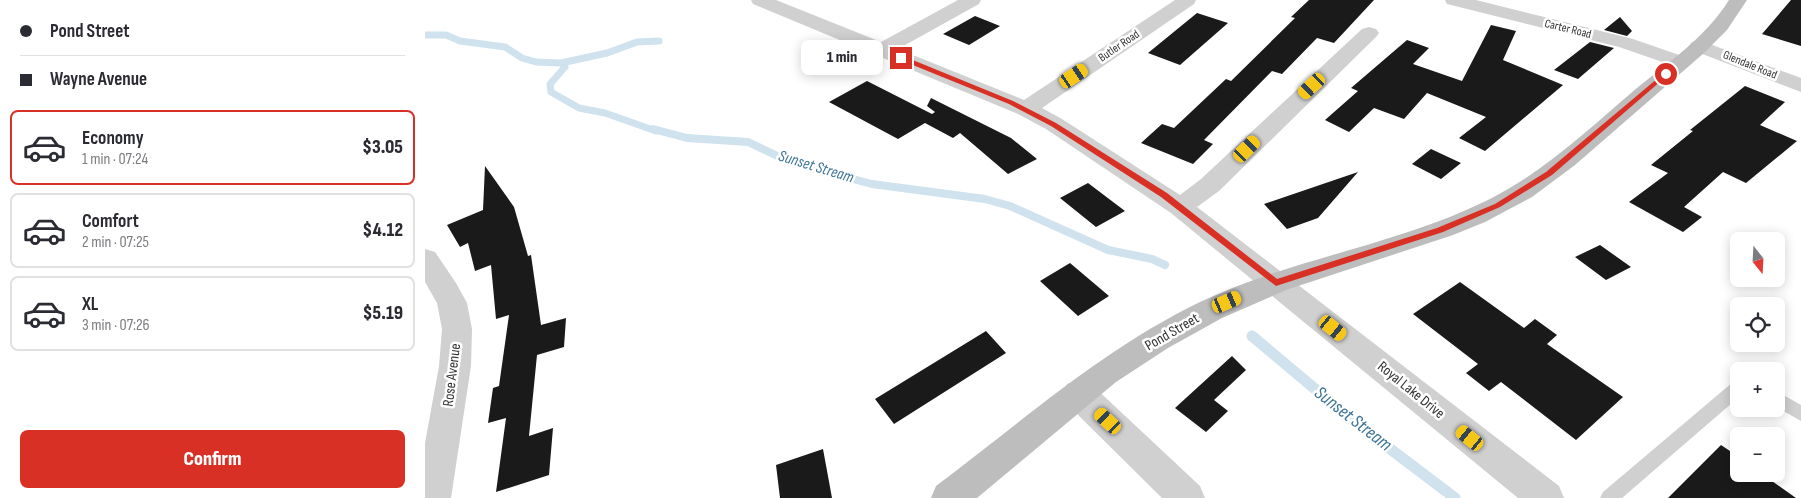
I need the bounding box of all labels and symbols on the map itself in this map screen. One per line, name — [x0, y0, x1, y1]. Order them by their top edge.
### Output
street label: Carter Road — [1543, 16, 1593, 42]
street label: Butler Road — [1096, 27, 1142, 65]
callout: 1 min — [801, 40, 883, 76]
route end — [890, 47, 912, 69]
street label: Glendale Road — [1721, 47, 1779, 83]
car — [1057, 61, 1090, 91]
route start — [1655, 63, 1677, 85]
car — [1295, 70, 1328, 102]
car — [1231, 133, 1262, 165]
water label: Sunset Stream — [776, 147, 856, 187]
north arrow — [1730, 232, 1785, 288]
car — [1210, 289, 1243, 315]
street label: Pond Street — [1142, 309, 1203, 355]
car — [1316, 313, 1349, 343]
street label: Rose Avenue — [439, 342, 465, 408]
street label: Royal Lake Drive — [1374, 357, 1448, 423]
water label: Sunset Stream — [1310, 382, 1396, 456]
car — [1091, 405, 1124, 437]
car — [1453, 423, 1486, 453]

